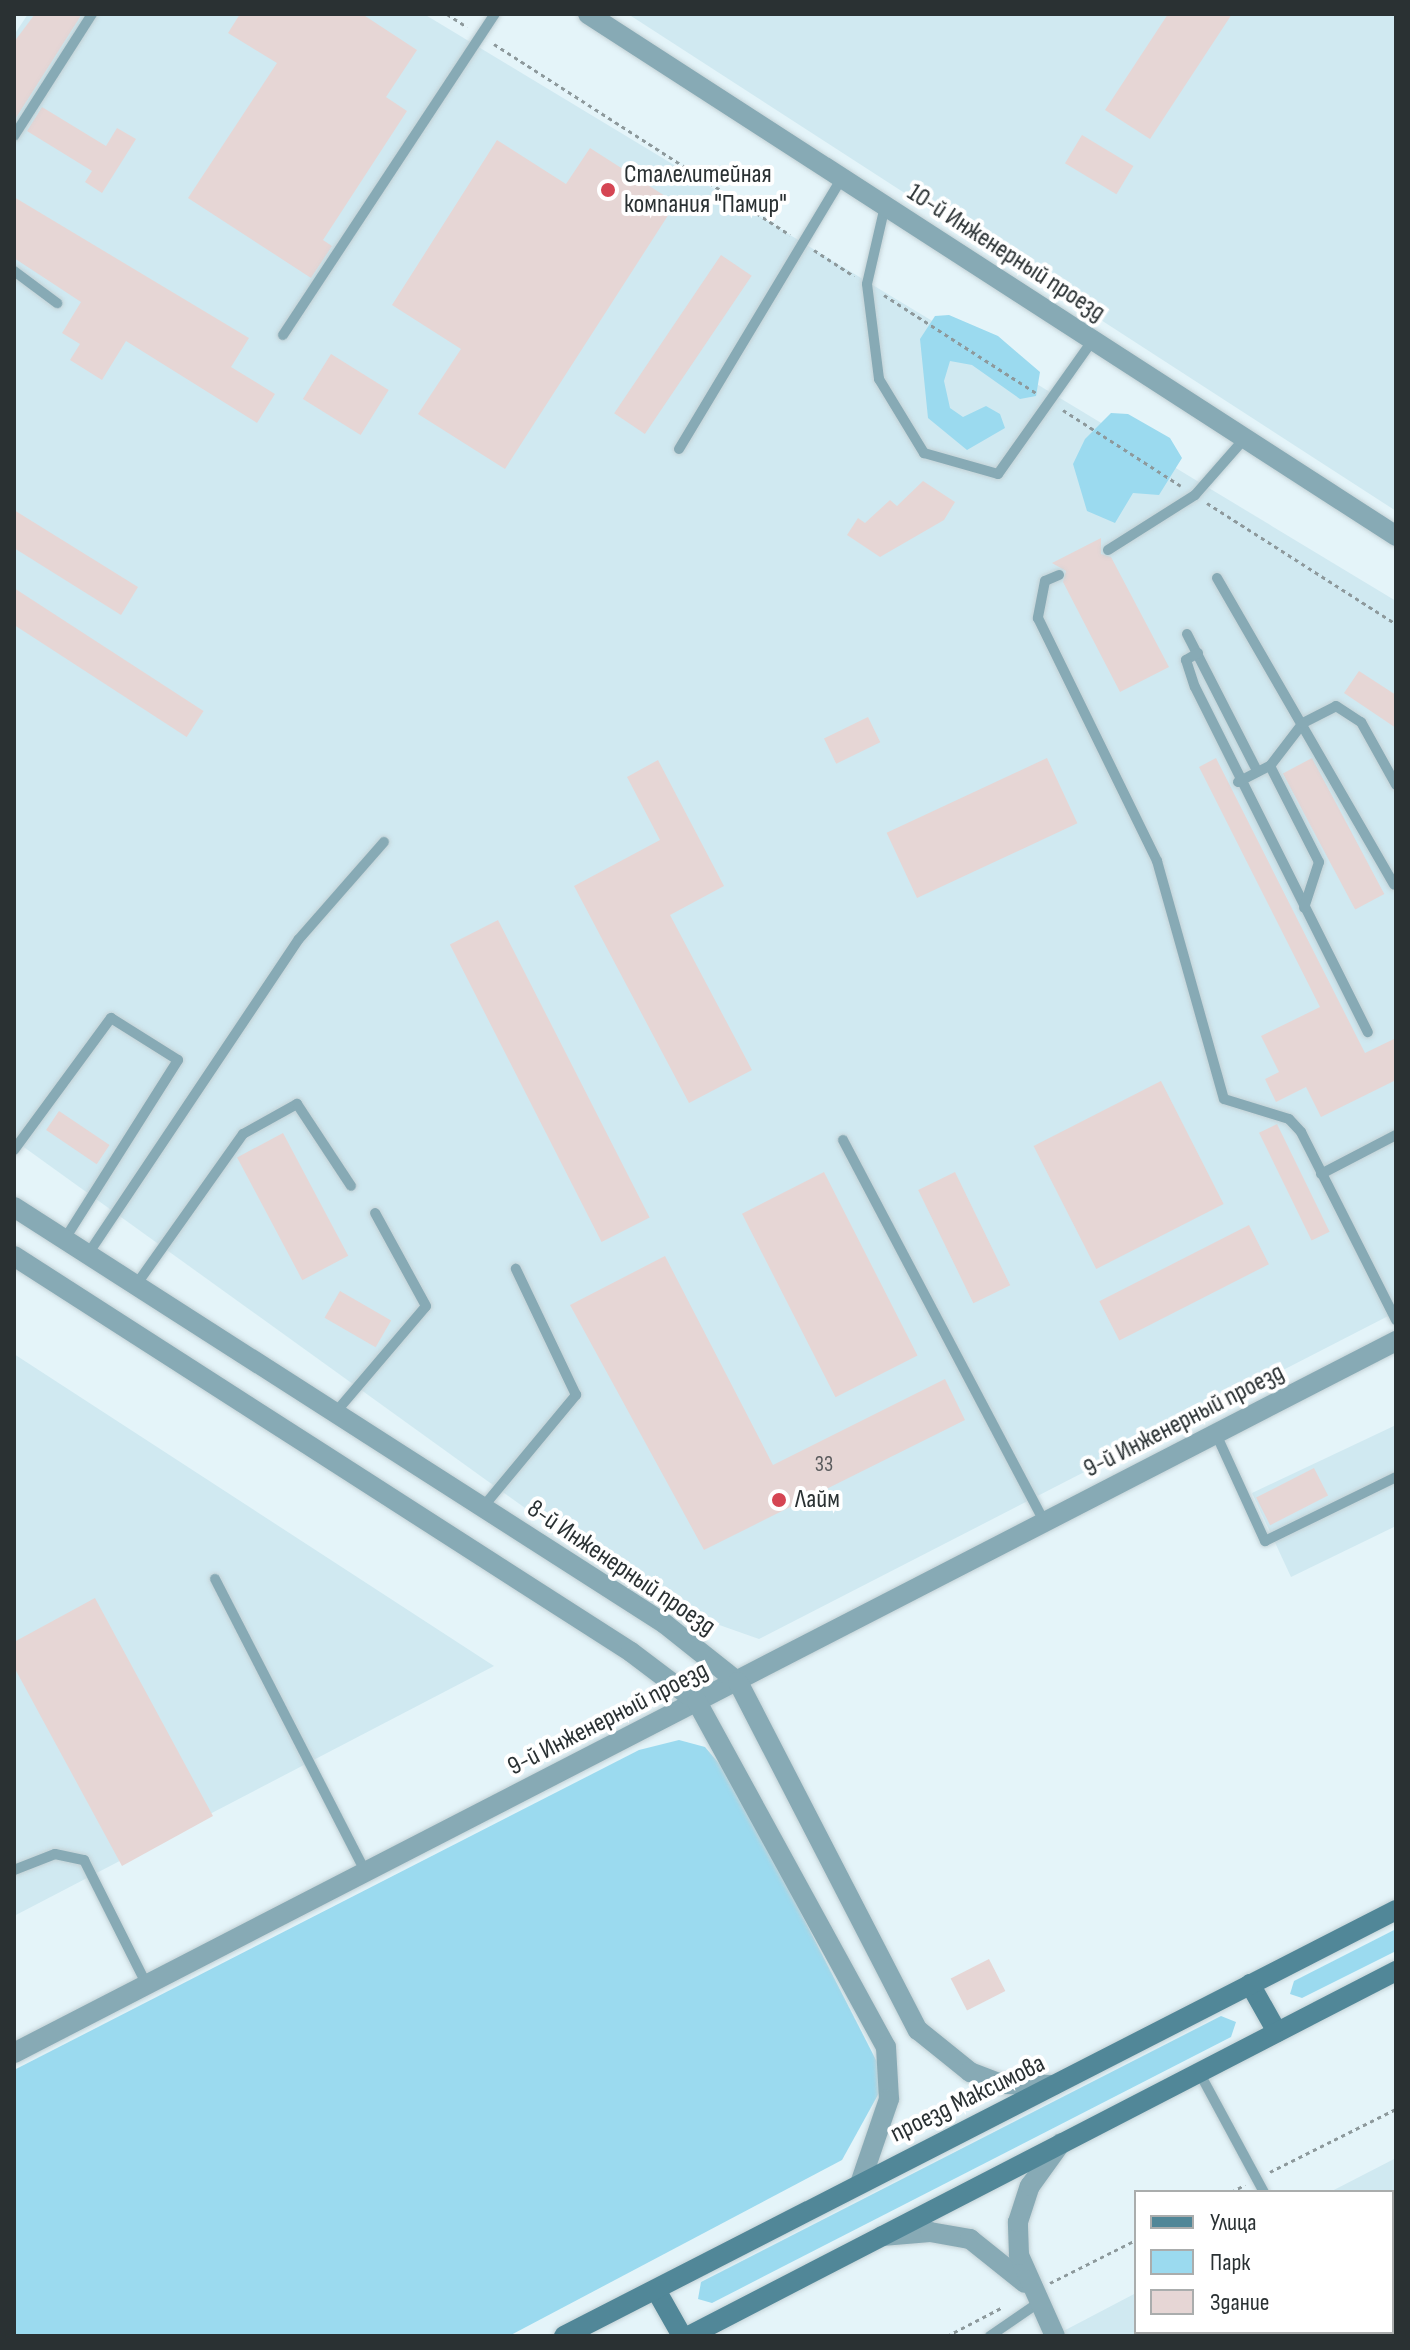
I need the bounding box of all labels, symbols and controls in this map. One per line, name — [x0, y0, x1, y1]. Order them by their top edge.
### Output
place label: Сталелитейная компания "Памир" — [624, 159, 787, 220]
street label: 10-й Инженерный проезд — [901, 177, 1111, 329]
marker: Сталелитейная компания "Памир" — [599, 181, 617, 199]
street label: 9-й Инженерный проезд — [1079, 1357, 1289, 1485]
house number: 33 — [815, 1452, 833, 1478]
place label: Лайм — [795, 1484, 840, 1516]
marker: Лайм — [770, 1491, 788, 1509]
street label: 8-й Инженерный проезд — [521, 1493, 721, 1643]
street label: 9-й Инженерный проезд — [503, 1655, 713, 1783]
street label: проезд Максимова — [886, 2048, 1050, 2150]
legend — [1134, 2190, 1394, 2334]
text: Улица — [1210, 2208, 1256, 2237]
text: Парк — [1210, 2248, 1250, 2277]
text: Здание — [1210, 2288, 1269, 2317]

